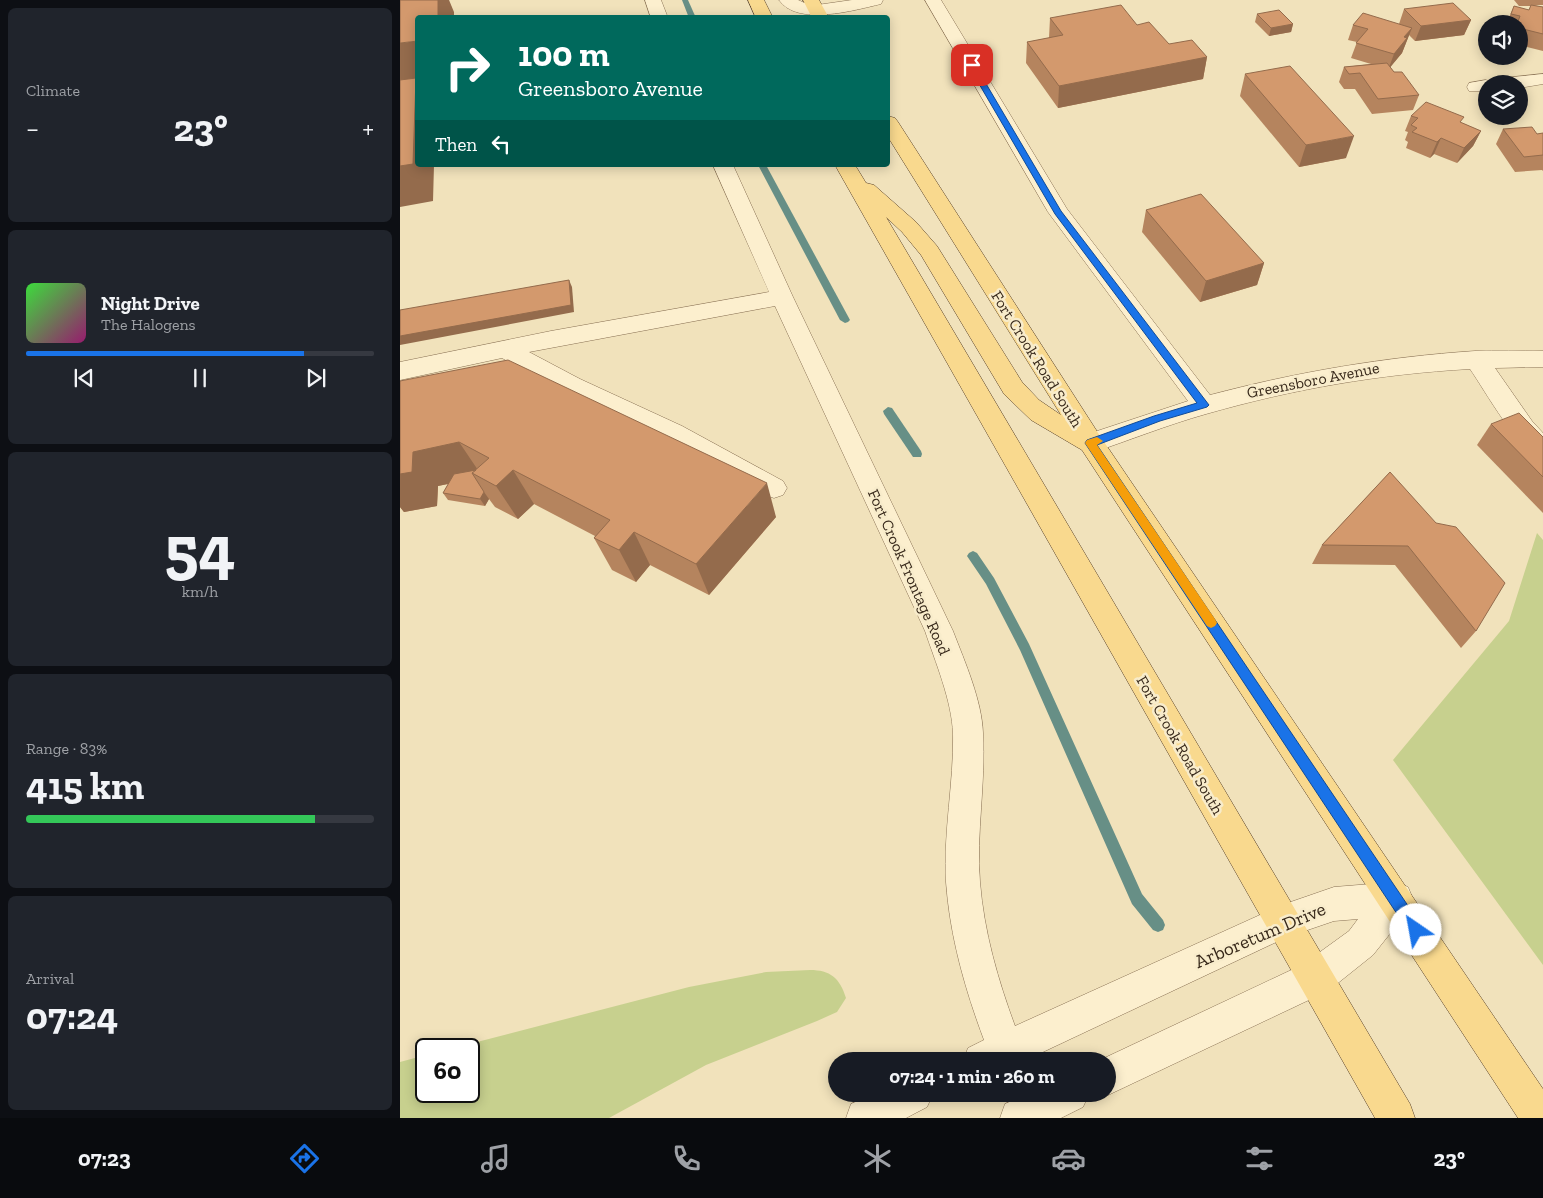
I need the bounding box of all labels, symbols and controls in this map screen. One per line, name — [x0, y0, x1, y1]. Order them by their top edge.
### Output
map controls — [1478, 15, 1528, 125]
button: sound — [1478, 15, 1528, 65]
text: 100 m — [518, 33, 610, 75]
icon: right — [435, 35, 500, 100]
pin — [951, 44, 993, 86]
icon: arrive — [958, 51, 986, 79]
text: Greensboro Avenue — [518, 75, 703, 102]
button: layers — [1478, 75, 1528, 125]
text: Climate — [26, 81, 80, 100]
text: 23° — [173, 105, 228, 151]
text: − — [26, 112, 39, 145]
text: + — [362, 112, 374, 145]
icon: left — [487, 130, 515, 158]
text: Then — [435, 133, 477, 156]
street label: Fort Crook Road South — [987, 287, 1087, 431]
text: Night Drive — [101, 292, 200, 315]
text: The Halogens — [101, 315, 196, 334]
street label: Greensboro Avenue — [1245, 358, 1381, 402]
icon: previous — [70, 364, 98, 392]
icon: pause — [186, 364, 214, 392]
icon: next — [302, 364, 330, 392]
street label: Fort Crook Frontage Road — [864, 486, 954, 658]
text: 54 — [165, 510, 235, 588]
text: km/h — [182, 582, 218, 601]
street label: Fort Crook Road South — [1132, 672, 1228, 818]
text: Range · 83% — [26, 739, 107, 758]
text: 415 km — [26, 763, 144, 809]
street label: Arboretum Drive — [1191, 897, 1329, 973]
position arrow — [1389, 903, 1441, 955]
text: Arrival — [26, 969, 74, 988]
text: 07:24 — [26, 993, 118, 1039]
speed limit sign: 60 — [415, 1038, 480, 1103]
text: 07:24 · 1 min · 260 m — [889, 1065, 1055, 1088]
icon: directions — [287, 1141, 322, 1176]
icon: music — [478, 1141, 513, 1176]
icon: phone — [669, 1141, 704, 1176]
icon: climate — [860, 1141, 895, 1176]
icon: car — [1051, 1141, 1086, 1176]
icon: filters — [1242, 1141, 1277, 1176]
text: 07:23 — [78, 1145, 131, 1172]
text: 23° — [1433, 1145, 1465, 1172]

